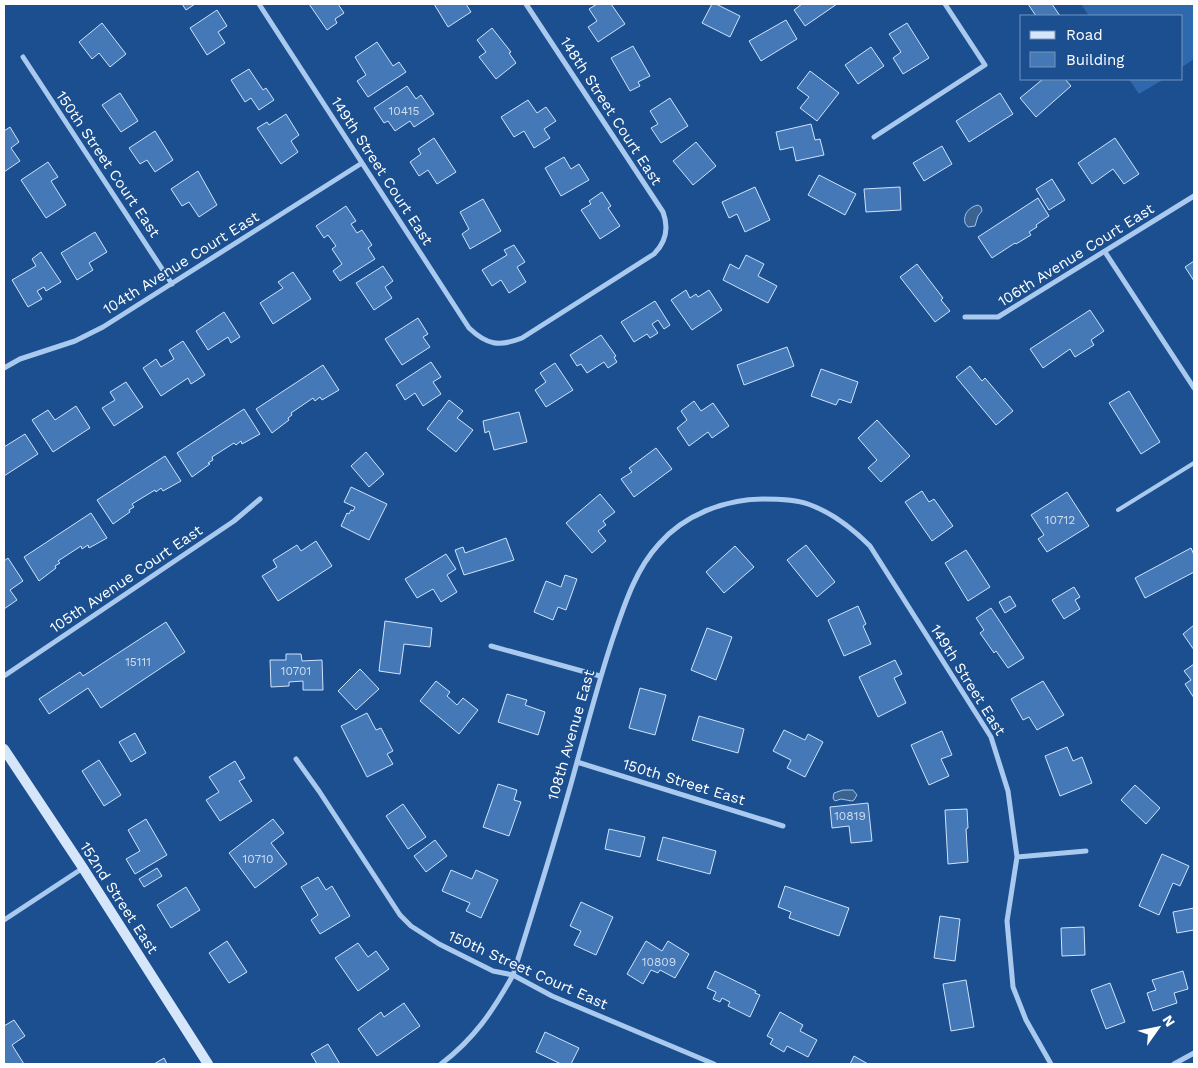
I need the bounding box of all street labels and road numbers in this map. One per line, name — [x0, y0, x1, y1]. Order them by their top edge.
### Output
street label: 148th Street Court East — [556, 34, 666, 189]
street label: 150th Street Court East — [52, 87, 164, 241]
street label: 149th Street Court East — [327, 94, 437, 249]
street label: 106th Avenue Court East — [995, 199, 1158, 310]
street label: 104th Avenue Court East — [100, 207, 263, 318]
street label: 105th Avenue Court East — [46, 521, 206, 637]
street label: 149th Street East — [927, 621, 1010, 739]
street label: 108th Avenue East — [544, 667, 598, 802]
street label: 150th Street East — [621, 755, 748, 809]
street label: 152nd Street East — [76, 839, 162, 958]
street label: 150th Street Court East — [445, 927, 611, 1014]

